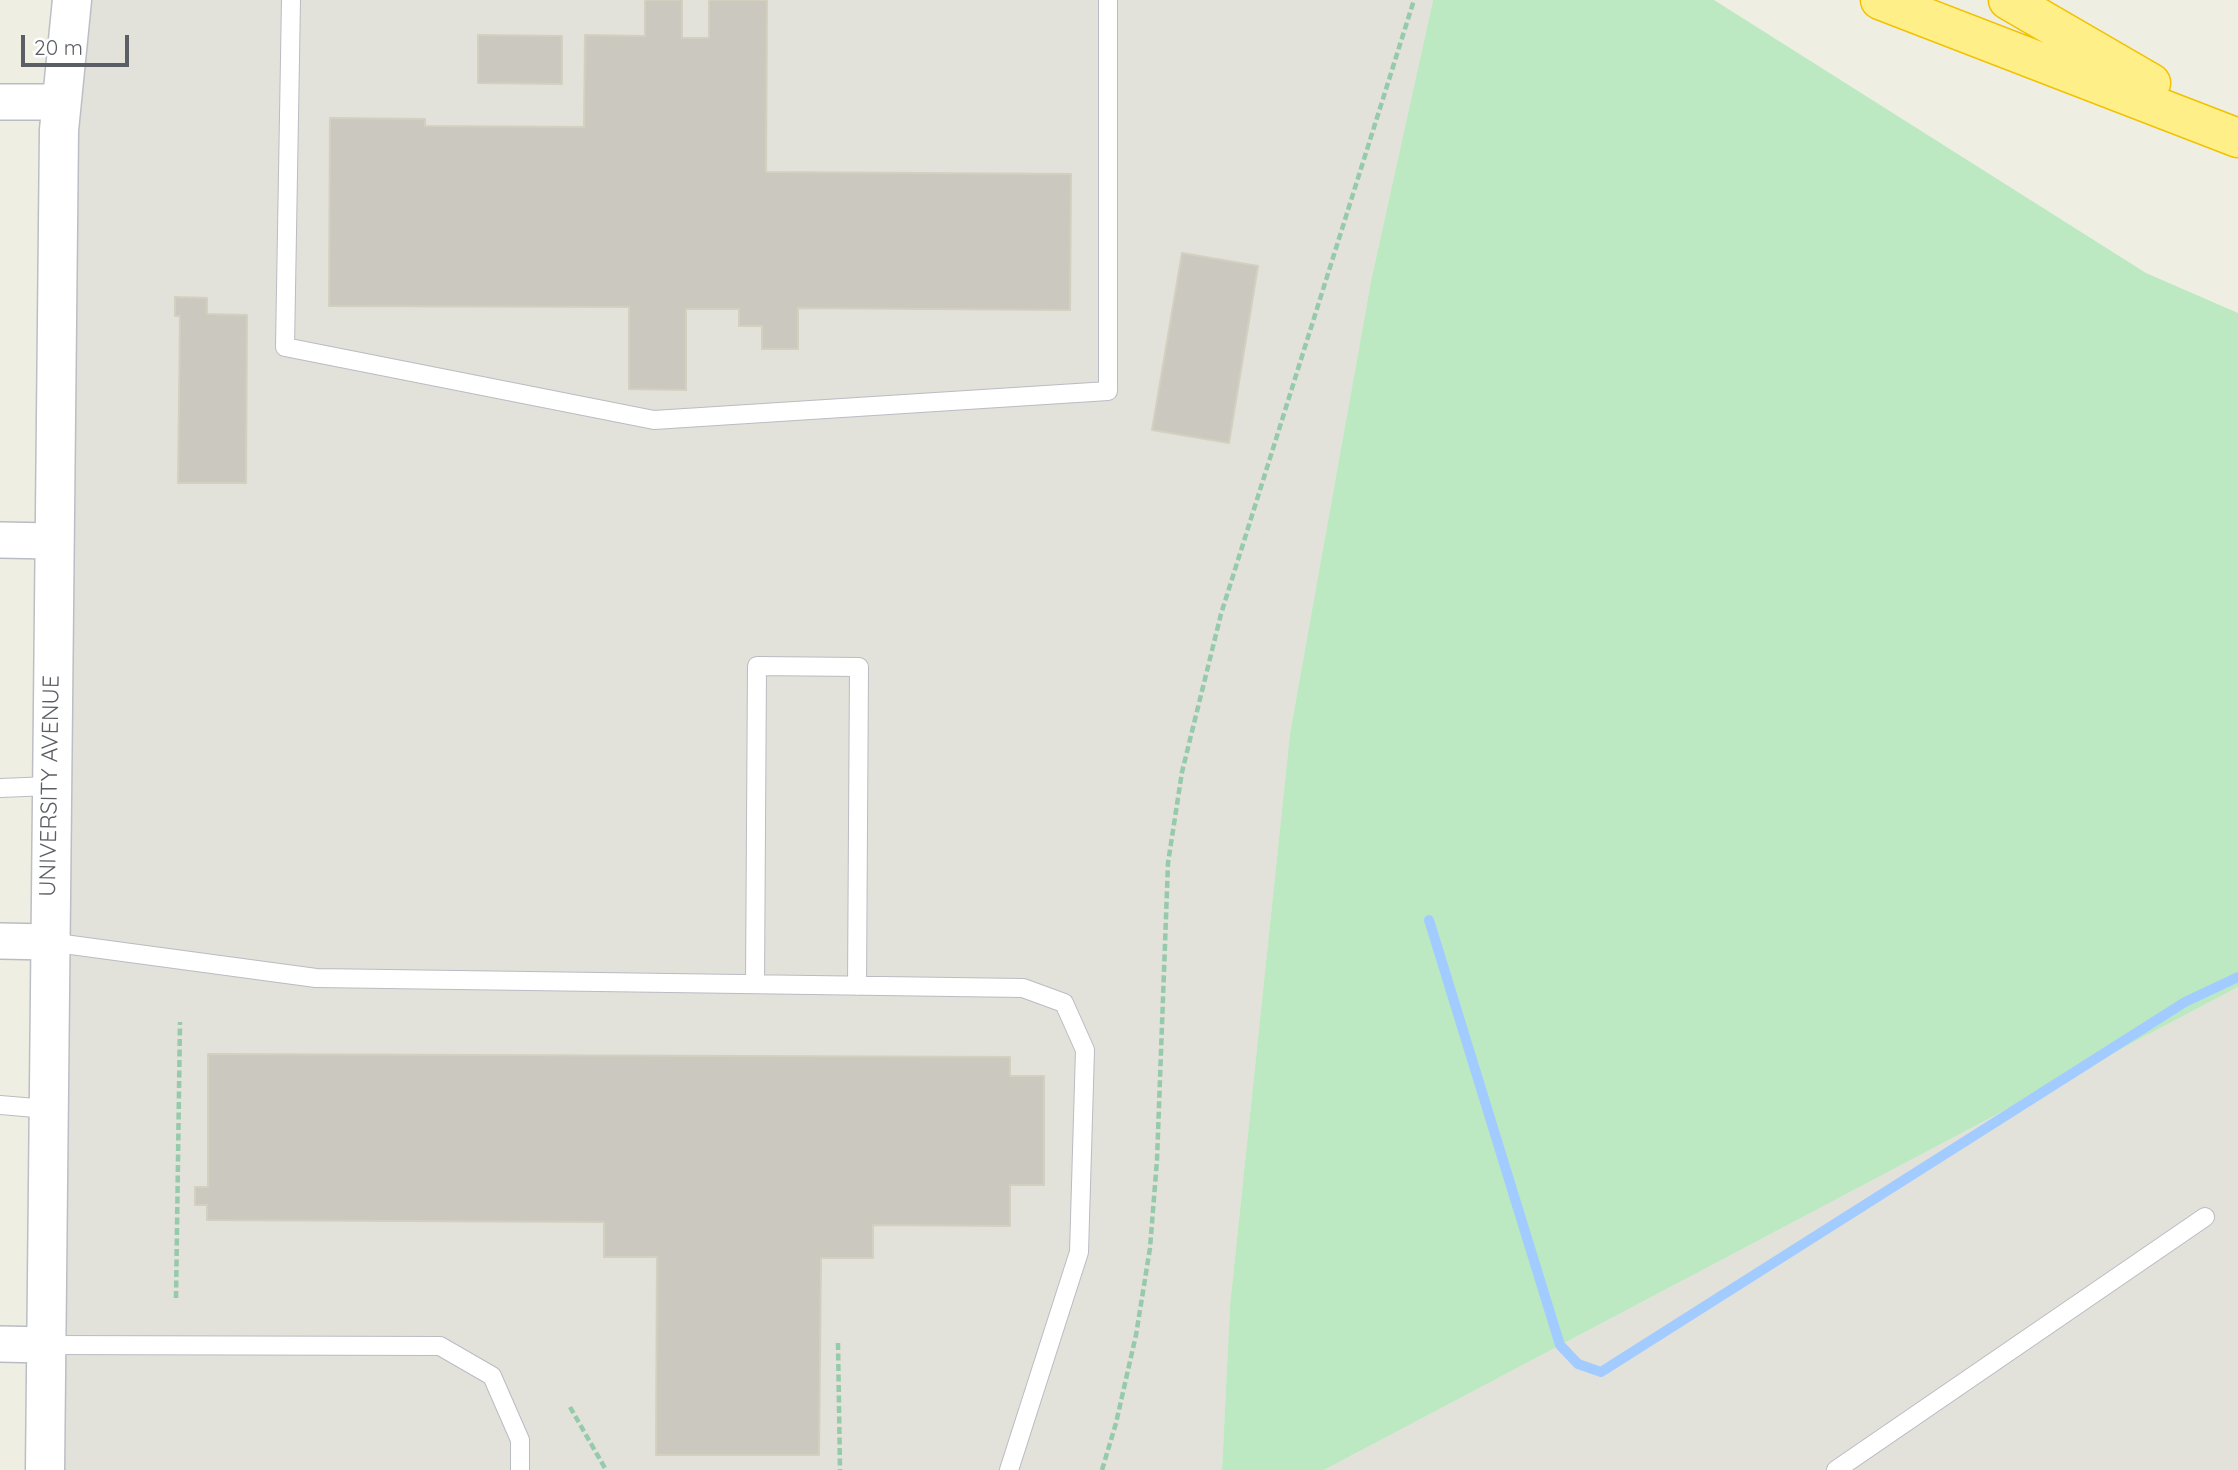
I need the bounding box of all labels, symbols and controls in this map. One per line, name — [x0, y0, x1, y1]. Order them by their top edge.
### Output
scale bar — [24, 21, 133, 65]
text: 20 m — [34, 34, 83, 60]
street label: UNIVERSITY AVENUE — [34, 675, 66, 897]

